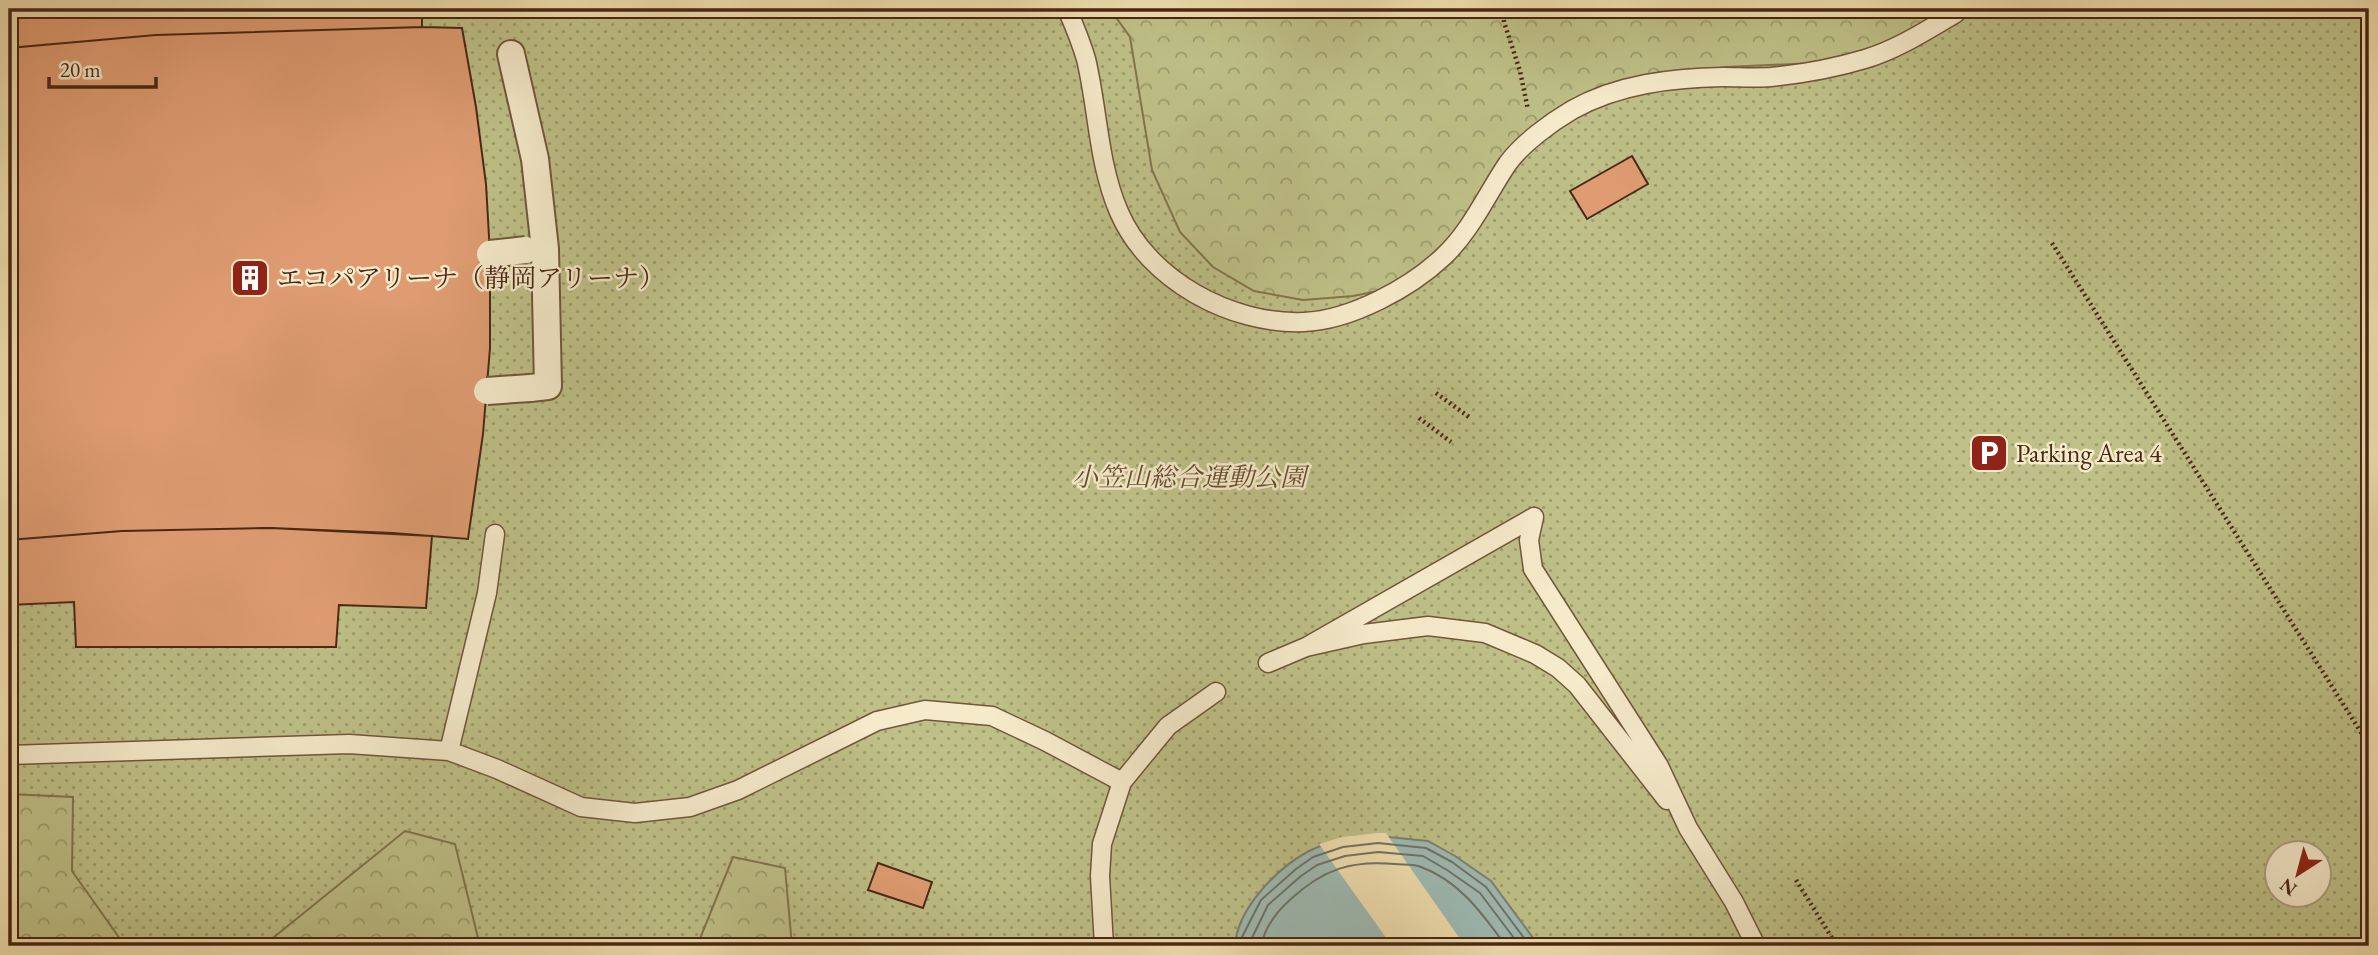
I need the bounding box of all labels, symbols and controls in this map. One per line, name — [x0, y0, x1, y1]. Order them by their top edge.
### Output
scale bar — [49, 46, 156, 90]
text: 20 m — [60, 56, 101, 83]
building icon: エコパアリーナ（静岡アリーナ） — [229, 257, 271, 299]
place label: エコパアリーナ（静岡アリーナ） — [277, 261, 665, 295]
parking icon: Parking Area 4 — [1968, 432, 2010, 474]
place label: Parking Area 4 — [2016, 436, 2162, 470]
park label: 小笠山総合運動公園 — [1072, 460, 1310, 494]
north arrow — [2262, 839, 2332, 909]
text: N — [2274, 872, 2302, 902]

